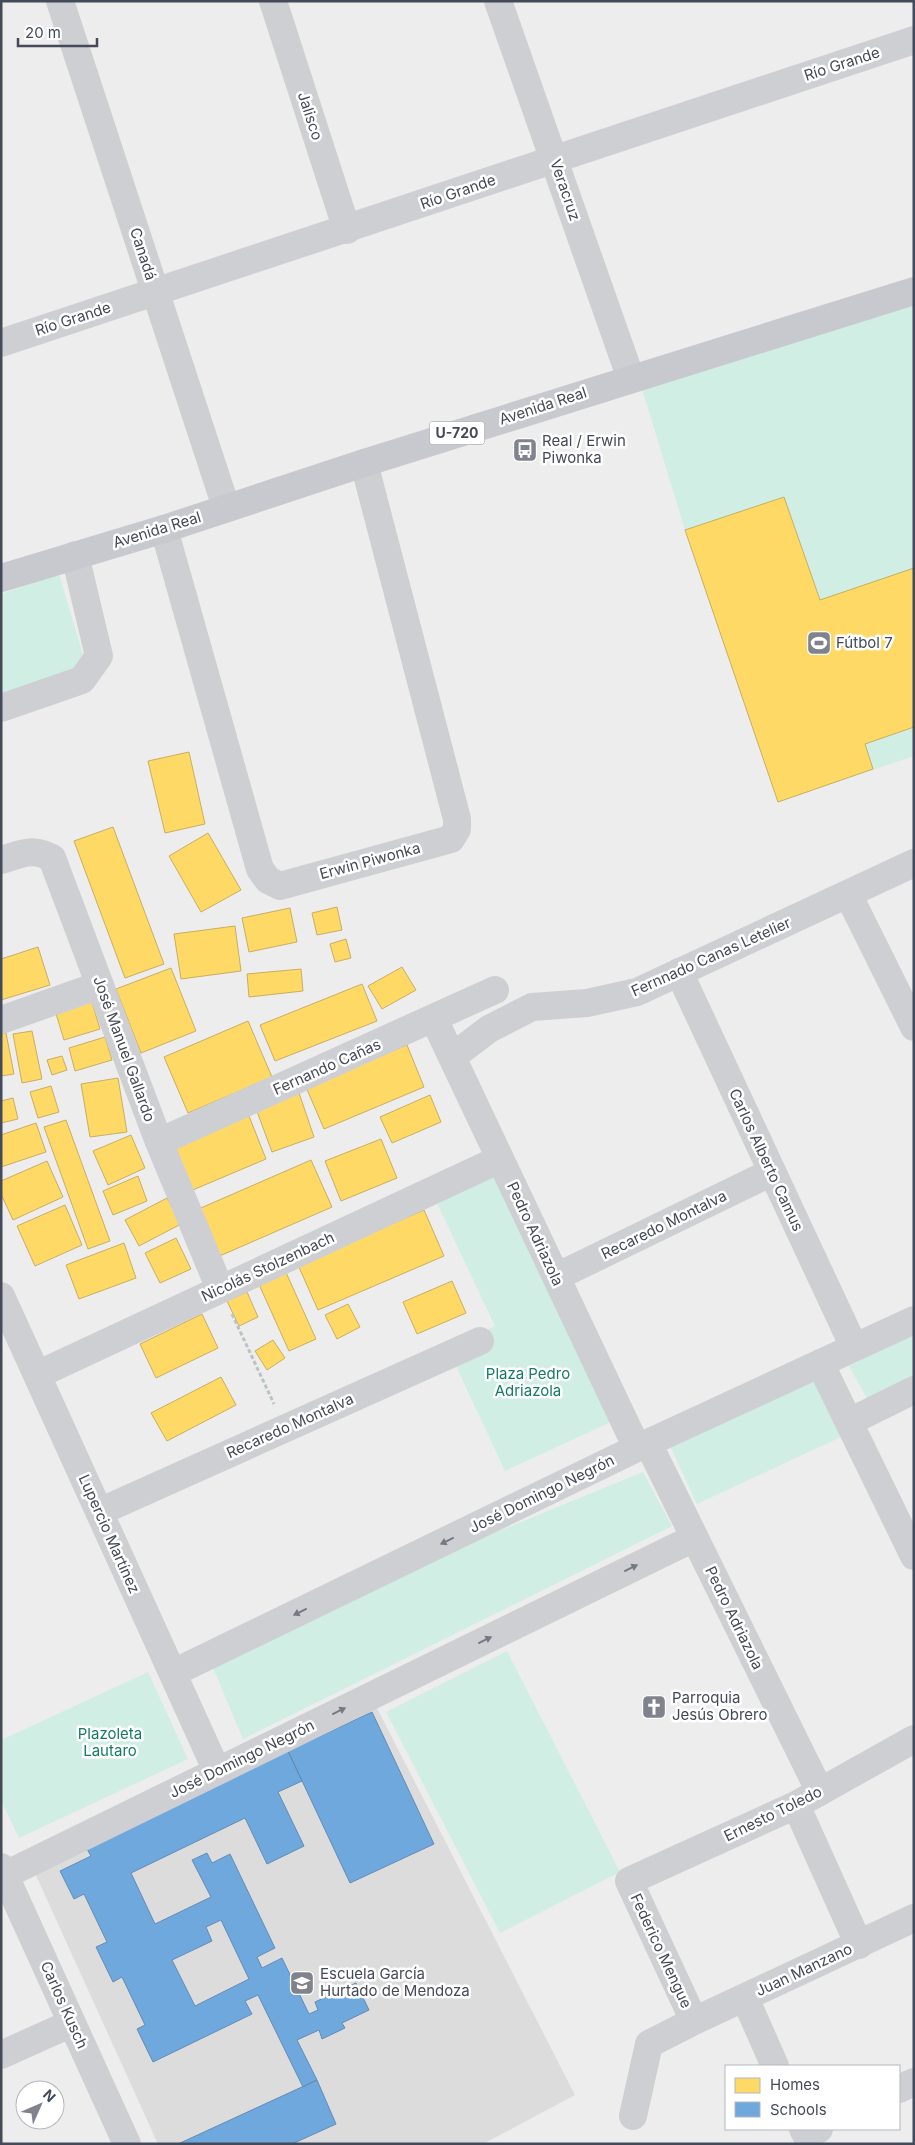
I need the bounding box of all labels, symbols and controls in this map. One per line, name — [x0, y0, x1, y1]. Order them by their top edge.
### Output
scale bar — [18, 15, 96, 47]
text: 20 m — [25, 23, 61, 42]
street label: Río Grande — [802, 42, 882, 85]
street label: Jalisco — [294, 89, 327, 142]
street label: Veracruz — [546, 157, 585, 223]
street label: Río Grande — [418, 170, 498, 213]
street label: Canadá — [126, 225, 161, 283]
street label: Río Grande — [33, 297, 113, 340]
street label: Avenida Real — [497, 382, 589, 429]
road number: U-720 — [430, 422, 484, 444]
place label: Real / Erwin Piwonka — [542, 431, 626, 467]
bus stop icon: Real / Erwin Piwonka — [512, 437, 538, 463]
street label: Avenida Real — [111, 507, 203, 552]
sports icon: Fútbol 7 — [806, 630, 832, 656]
place label: Fútbol 7 — [836, 633, 893, 652]
street label: Erwin Piwonka — [317, 838, 422, 883]
street label: Fernnado Canas Letelier — [628, 913, 794, 1000]
street label: José Manuel Gallardo — [89, 973, 160, 1124]
street label: Fernando Cañas — [270, 1034, 384, 1099]
street label: Carlos Alberto Camus — [725, 1085, 808, 1234]
street label: Pedro Adriazola — [503, 1179, 568, 1289]
street label: Recaredo Montalva — [598, 1186, 730, 1263]
street label: Nicolás Stolzenbach — [198, 1227, 337, 1306]
park label: Plaza Pedro Adriazola — [486, 1364, 570, 1400]
street label: Recaredo Montalva — [223, 1389, 356, 1462]
street label: José Domingo Negrón — [466, 1450, 617, 1537]
street label: Lupercio Martínez — [75, 1471, 144, 1596]
one-way arrow — [439, 1536, 454, 1545]
street label: Pedro Adriazola — [701, 1563, 768, 1673]
one-way arrow — [624, 1564, 639, 1573]
one-way arrow — [293, 1608, 307, 1616]
one-way arrow — [478, 1636, 493, 1644]
place label: Parroquia Jesús Obrero — [672, 1688, 767, 1724]
church icon: Parroquia Jesús Obrero — [641, 1694, 667, 1720]
one-way arrow — [332, 1707, 347, 1715]
street label: José Domingo Negrón — [166, 1715, 317, 1802]
park label: Plazoleta Lautaro — [78, 1724, 142, 1760]
street label: Ernesto Toledo — [721, 1782, 825, 1845]
street label: Federico Mengue — [627, 1890, 696, 2011]
street label: Juan Manzano — [752, 1939, 855, 2000]
street label: Carlos Kusch — [37, 1958, 92, 2052]
place label: Escuela García Hurtado de Mendoza — [320, 1964, 470, 2000]
school or university icon: Escuela García Hurtado de Mendoza — [289, 1970, 315, 1996]
legend — [725, 2065, 900, 2130]
text: Homes — [770, 2075, 820, 2094]
north arrow — [15, 2080, 65, 2130]
text: N — [40, 2086, 59, 2105]
text: Schools — [770, 2100, 827, 2119]

